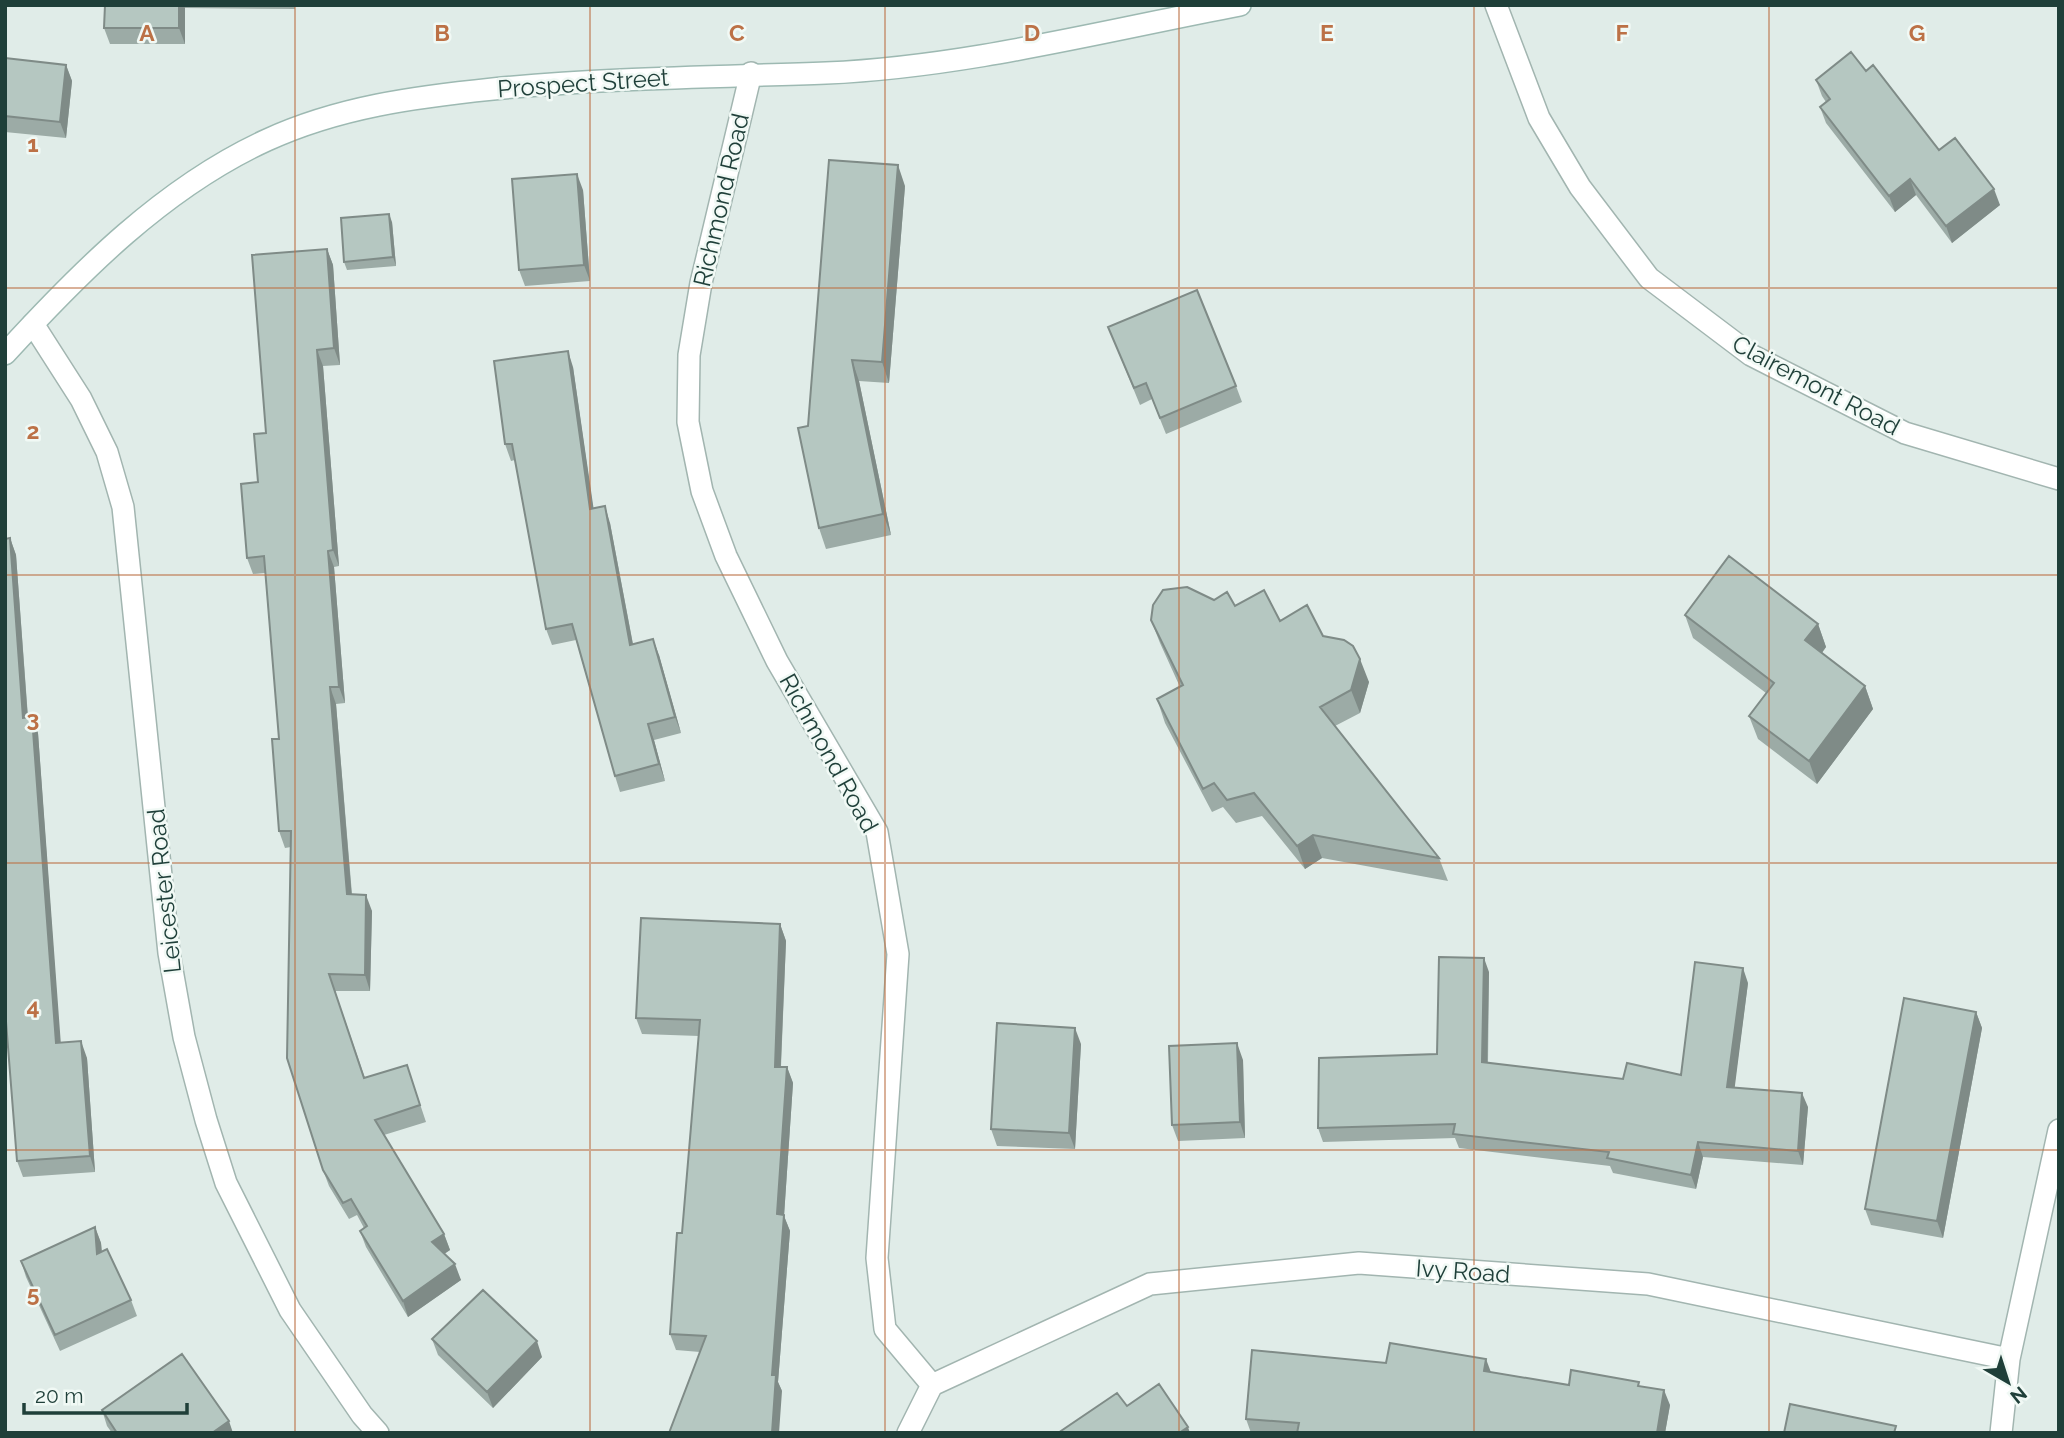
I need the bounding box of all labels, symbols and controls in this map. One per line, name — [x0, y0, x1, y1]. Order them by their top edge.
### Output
text: A — [139, 19, 155, 46]
text: B — [434, 19, 450, 46]
text: C — [729, 19, 745, 46]
text: D — [1024, 19, 1040, 46]
text: E — [1320, 19, 1334, 46]
text: F — [1615, 19, 1629, 46]
text: G — [1909, 19, 1925, 46]
street label: Prospect Street — [496, 63, 670, 103]
street label: Richmond Road — [687, 111, 755, 289]
text: 1 — [27, 130, 39, 157]
street label: Clairemont Road — [1727, 329, 1905, 441]
text: 2 — [27, 417, 39, 444]
street label: Richmond Road — [773, 669, 885, 837]
text: 3 — [27, 705, 39, 732]
street label: Leicester Road — [141, 807, 187, 975]
text: 4 — [26, 993, 40, 1020]
street label: Ivy Road — [1415, 1253, 1511, 1289]
text: 5 — [27, 1280, 40, 1307]
north arrow — [1973, 1347, 2043, 1417]
scale bar — [24, 1372, 187, 1416]
text: N — [2006, 1382, 2031, 1408]
text: 20 m — [35, 1383, 83, 1408]

